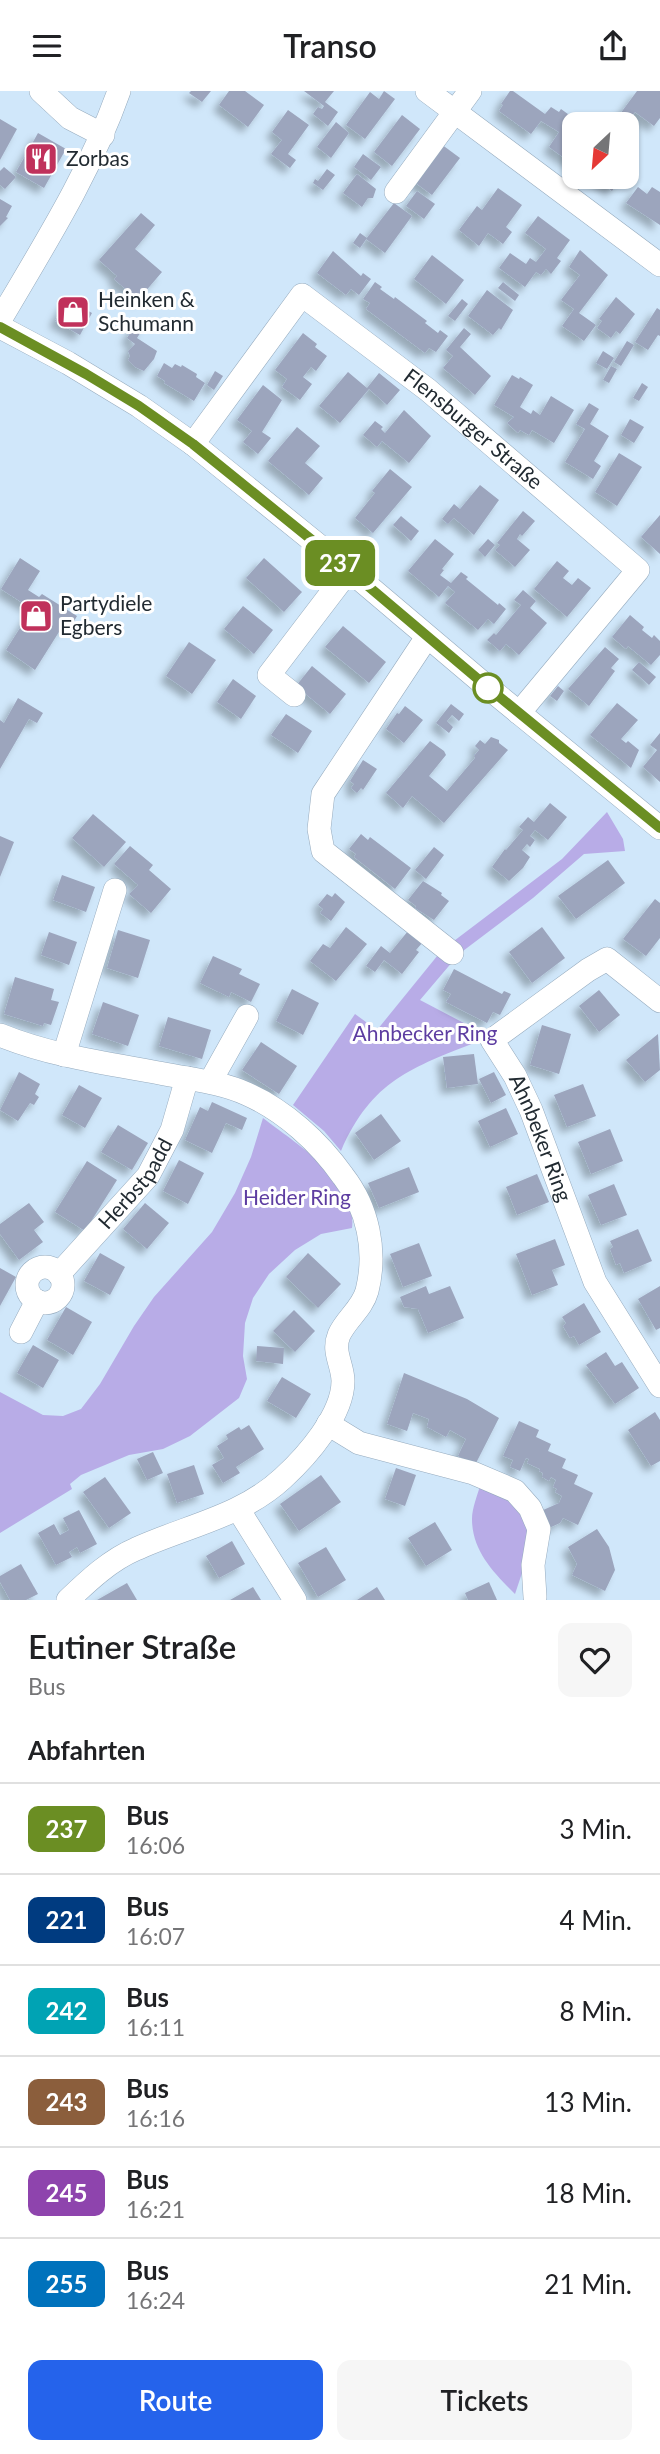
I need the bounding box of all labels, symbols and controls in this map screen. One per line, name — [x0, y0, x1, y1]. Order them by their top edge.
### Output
text: Transo — [283, 26, 377, 65]
icon: menu — [28, 27, 66, 65]
icon: share — [594, 27, 632, 65]
north arrow — [562, 112, 639, 189]
map controls — [562, 112, 639, 189]
restaurant icon: Zorbas — [22, 140, 60, 178]
place label: Zorbas — [66, 145, 129, 170]
place label: Heinken & Schumann — [98, 286, 195, 335]
shop icon: Heinken & Schumann — [54, 293, 92, 331]
street label: Flensburger Straße — [400, 362, 548, 494]
line badge: 237 — [300, 540, 380, 586]
text: 237 — [319, 548, 361, 577]
place label: Partydiele Egbers — [60, 590, 152, 639]
shop icon: Partydiele Egbers — [17, 597, 55, 635]
unlabelled marker — [473, 673, 503, 703]
park label: Ahnbecker Ring — [353, 1020, 498, 1045]
street label: Ahnbeker Ring — [505, 1070, 578, 1205]
street label: Herbstpadd — [92, 1133, 177, 1234]
park label: Heider Ring — [243, 1184, 351, 1209]
button: heart — [558, 1623, 632, 1697]
text: Eutiner Straße — [28, 1626, 236, 1666]
text: Bus — [28, 1672, 65, 1700]
text: Abfahrten — [28, 1734, 146, 1766]
text: Bus — [126, 1799, 169, 1831]
text: 3 Min. — [559, 1813, 632, 1845]
text: 237 — [46, 1814, 87, 1843]
text: 16:06 — [126, 1831, 185, 1859]
text: Bus — [126, 1890, 169, 1922]
text: 4 Min. — [559, 1904, 632, 1936]
text: 221 — [46, 1905, 87, 1934]
text: 16:07 — [126, 1922, 185, 1950]
text: Bus — [126, 1981, 169, 2013]
text: 8 Min. — [559, 1995, 632, 2027]
text: 242 — [46, 1996, 87, 2025]
text: 16:11 — [126, 2013, 185, 2041]
text: Bus — [126, 2072, 169, 2104]
text: 13 Min. — [544, 2086, 632, 2118]
text: 243 — [46, 2087, 87, 2116]
text: 16:16 — [126, 2104, 185, 2132]
text: Bus — [126, 2163, 169, 2195]
text: 18 Min. — [544, 2177, 632, 2209]
text: 245 — [46, 2178, 87, 2207]
text: 16:21 — [126, 2195, 185, 2223]
text: Bus — [126, 2254, 169, 2286]
text: 21 Min. — [544, 2268, 632, 2300]
text: 255 — [46, 2269, 87, 2298]
text: 16:24 — [126, 2286, 185, 2314]
button: Route — [28, 2360, 323, 2440]
button: Tickets — [337, 2360, 632, 2440]

